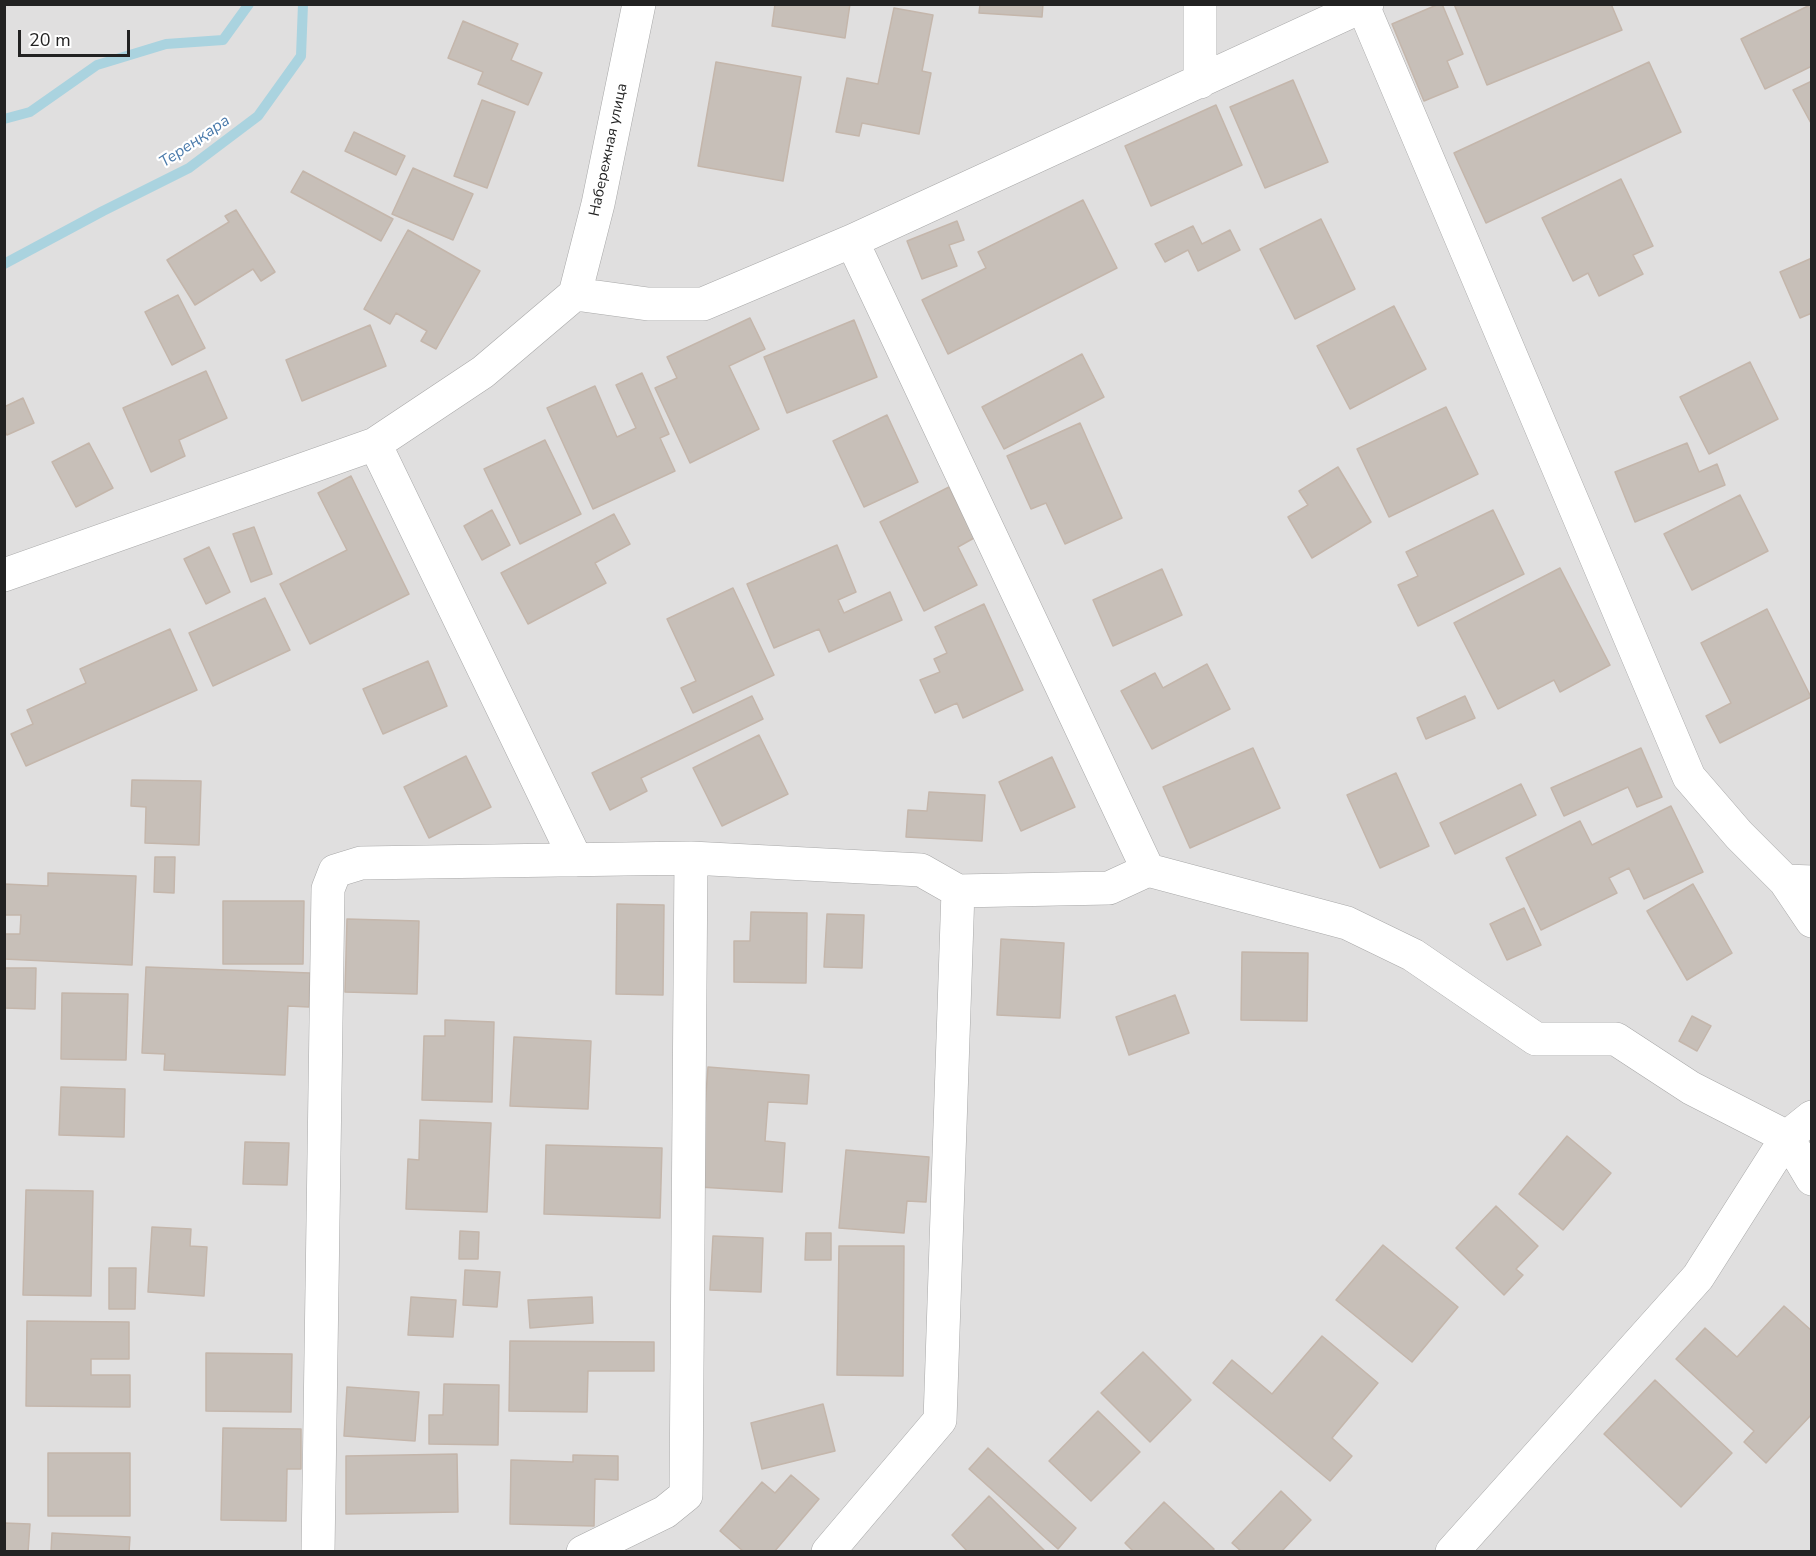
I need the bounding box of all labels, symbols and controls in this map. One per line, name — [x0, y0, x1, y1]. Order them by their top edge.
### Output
scale bar — [21, 18, 134, 56]
text: 20 m — [29, 28, 71, 52]
street label: Набережная улица — [586, 82, 632, 218]
water label: Тереңқара — [156, 111, 234, 173]

